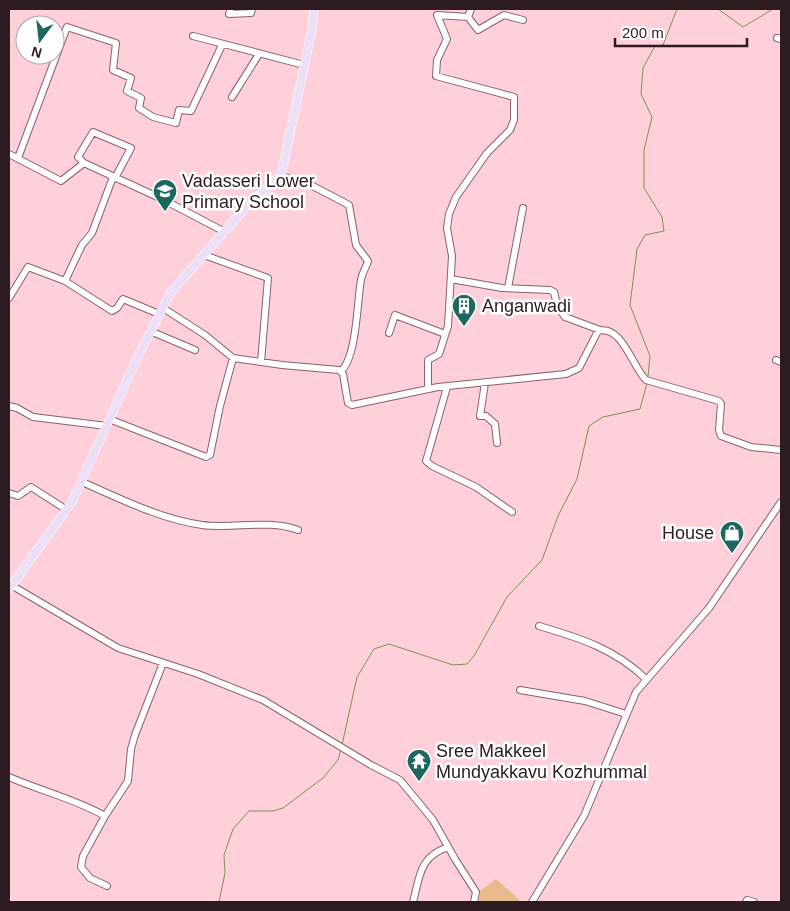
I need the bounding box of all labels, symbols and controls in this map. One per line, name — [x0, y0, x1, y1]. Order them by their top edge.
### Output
north arrow — [15, 15, 65, 65]
scale bar — [615, 15, 748, 47]
text: 200 m — [622, 24, 664, 41]
text: N — [30, 44, 44, 62]
place label: Vadasseri Lower Primary School — [182, 171, 315, 212]
school or university icon: Vadasseri Lower Primary School — [152, 178, 178, 212]
building icon: Anganwadi — [451, 293, 477, 327]
place label: Anganwadi — [482, 296, 571, 316]
shop icon: House — [719, 520, 745, 554]
place label: House — [662, 523, 714, 543]
place label: Sree Makkeel Mundyakkavu Kozhummal — [436, 741, 647, 782]
temple icon: Sree Makkeel Mundyakkavu Kozhummal — [406, 748, 432, 782]

